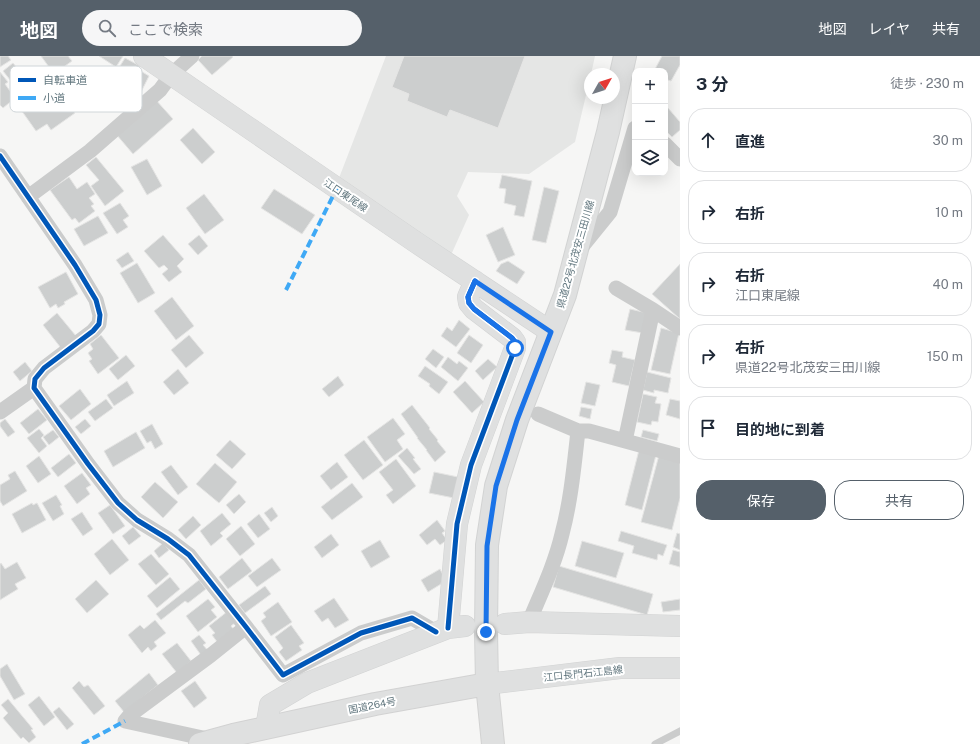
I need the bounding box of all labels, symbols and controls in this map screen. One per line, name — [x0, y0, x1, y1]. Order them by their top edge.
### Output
search box — [82, 10, 362, 46]
icon: search — [96, 17, 118, 39]
text: 地図 — [20, 19, 58, 41]
text: ここで検索 — [128, 21, 203, 38]
text: 地図 — [818, 21, 846, 37]
text: レイヤ — [868, 21, 910, 37]
text: 共有 — [932, 21, 960, 37]
legend — [10, 66, 142, 112]
north arrow — [584, 68, 620, 104]
map controls — [632, 68, 668, 176]
button: + — [632, 68, 668, 104]
text: 自転車道 — [43, 74, 87, 86]
text: 3 分 — [696, 74, 728, 94]
text: 徒歩 · 230 m — [891, 76, 964, 91]
text: 小道 — [43, 92, 65, 104]
button: − — [632, 104, 668, 140]
icon: ahead — [697, 129, 719, 151]
text: 直進 — [735, 133, 765, 150]
text: 30 m — [933, 133, 963, 148]
button: layers — [632, 140, 668, 176]
street label: 江口東尾線 — [322, 176, 370, 214]
street label: 県道22号北茂安三田川線 — [554, 199, 596, 309]
icon: right — [697, 201, 719, 223]
text: 右折 — [735, 205, 765, 222]
text: 10 m — [935, 205, 963, 220]
text: 右折 — [735, 267, 765, 284]
icon: right — [697, 273, 719, 295]
text: 40 m — [932, 277, 963, 292]
text: 江口東尾線 — [735, 288, 800, 303]
route start — [506, 339, 524, 357]
text: 右折 — [735, 339, 765, 356]
icon: right — [697, 345, 719, 367]
text: 150 m — [927, 349, 963, 364]
text: 県道22号北茂安三田川線 — [735, 360, 881, 375]
icon: arrive — [697, 417, 719, 439]
text: 目的地に到着 — [735, 421, 825, 438]
button: 保存 — [696, 480, 826, 520]
button: 共有 — [834, 480, 964, 520]
route end — [477, 623, 495, 641]
street label: 江口長門石江島線 — [543, 663, 623, 683]
street label: 国道264号 — [347, 694, 397, 716]

